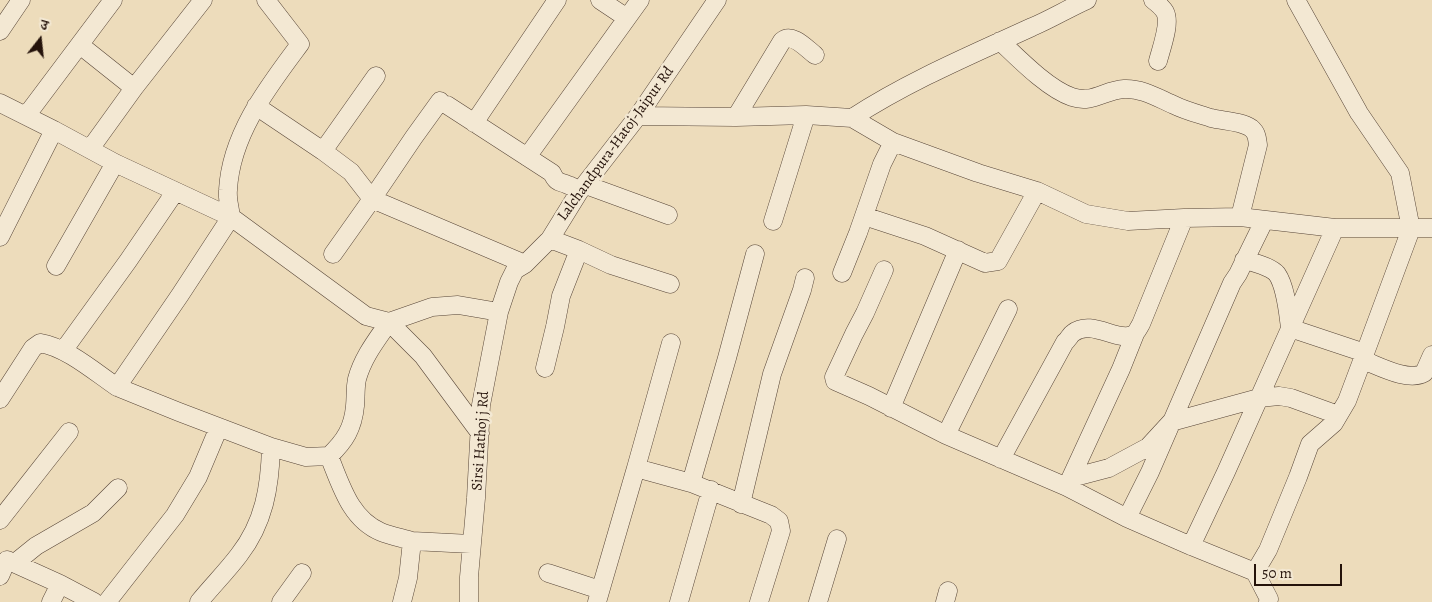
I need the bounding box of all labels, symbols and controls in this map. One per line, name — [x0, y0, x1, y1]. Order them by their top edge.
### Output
north arrow — [15, 15, 65, 65]
text: उ — [38, 15, 50, 35]
street label: Lalchandpura-Hatoj-Jaipur Rd — [554, 63, 678, 225]
street label: Sirsi Hathoj j Rd — [469, 391, 493, 491]
scale bar — [1257, 554, 1344, 586]
text: 50 m — [1262, 563, 1292, 583]

